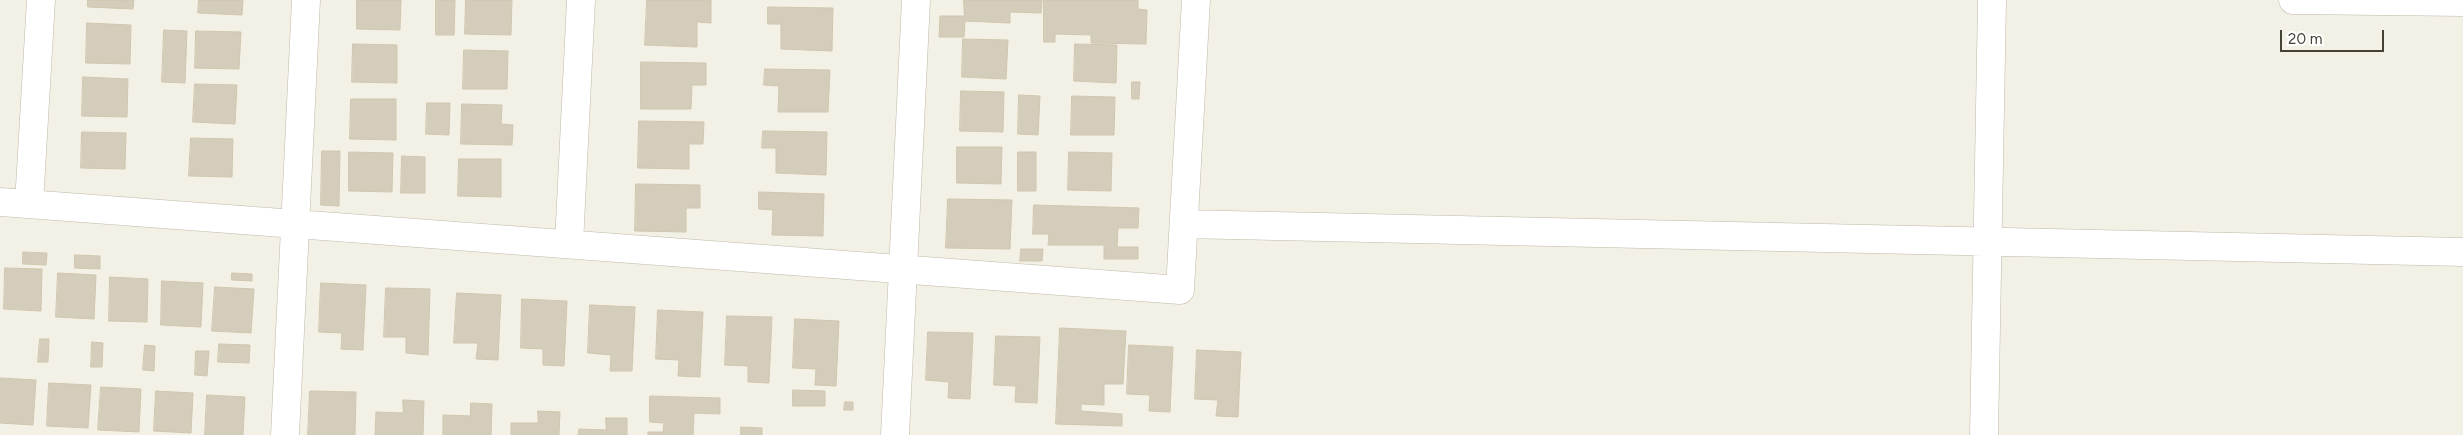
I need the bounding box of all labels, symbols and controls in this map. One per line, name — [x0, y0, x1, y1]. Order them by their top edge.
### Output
scale bar — [2283, 20, 2387, 52]
text: 20 m — [2288, 30, 2322, 48]

